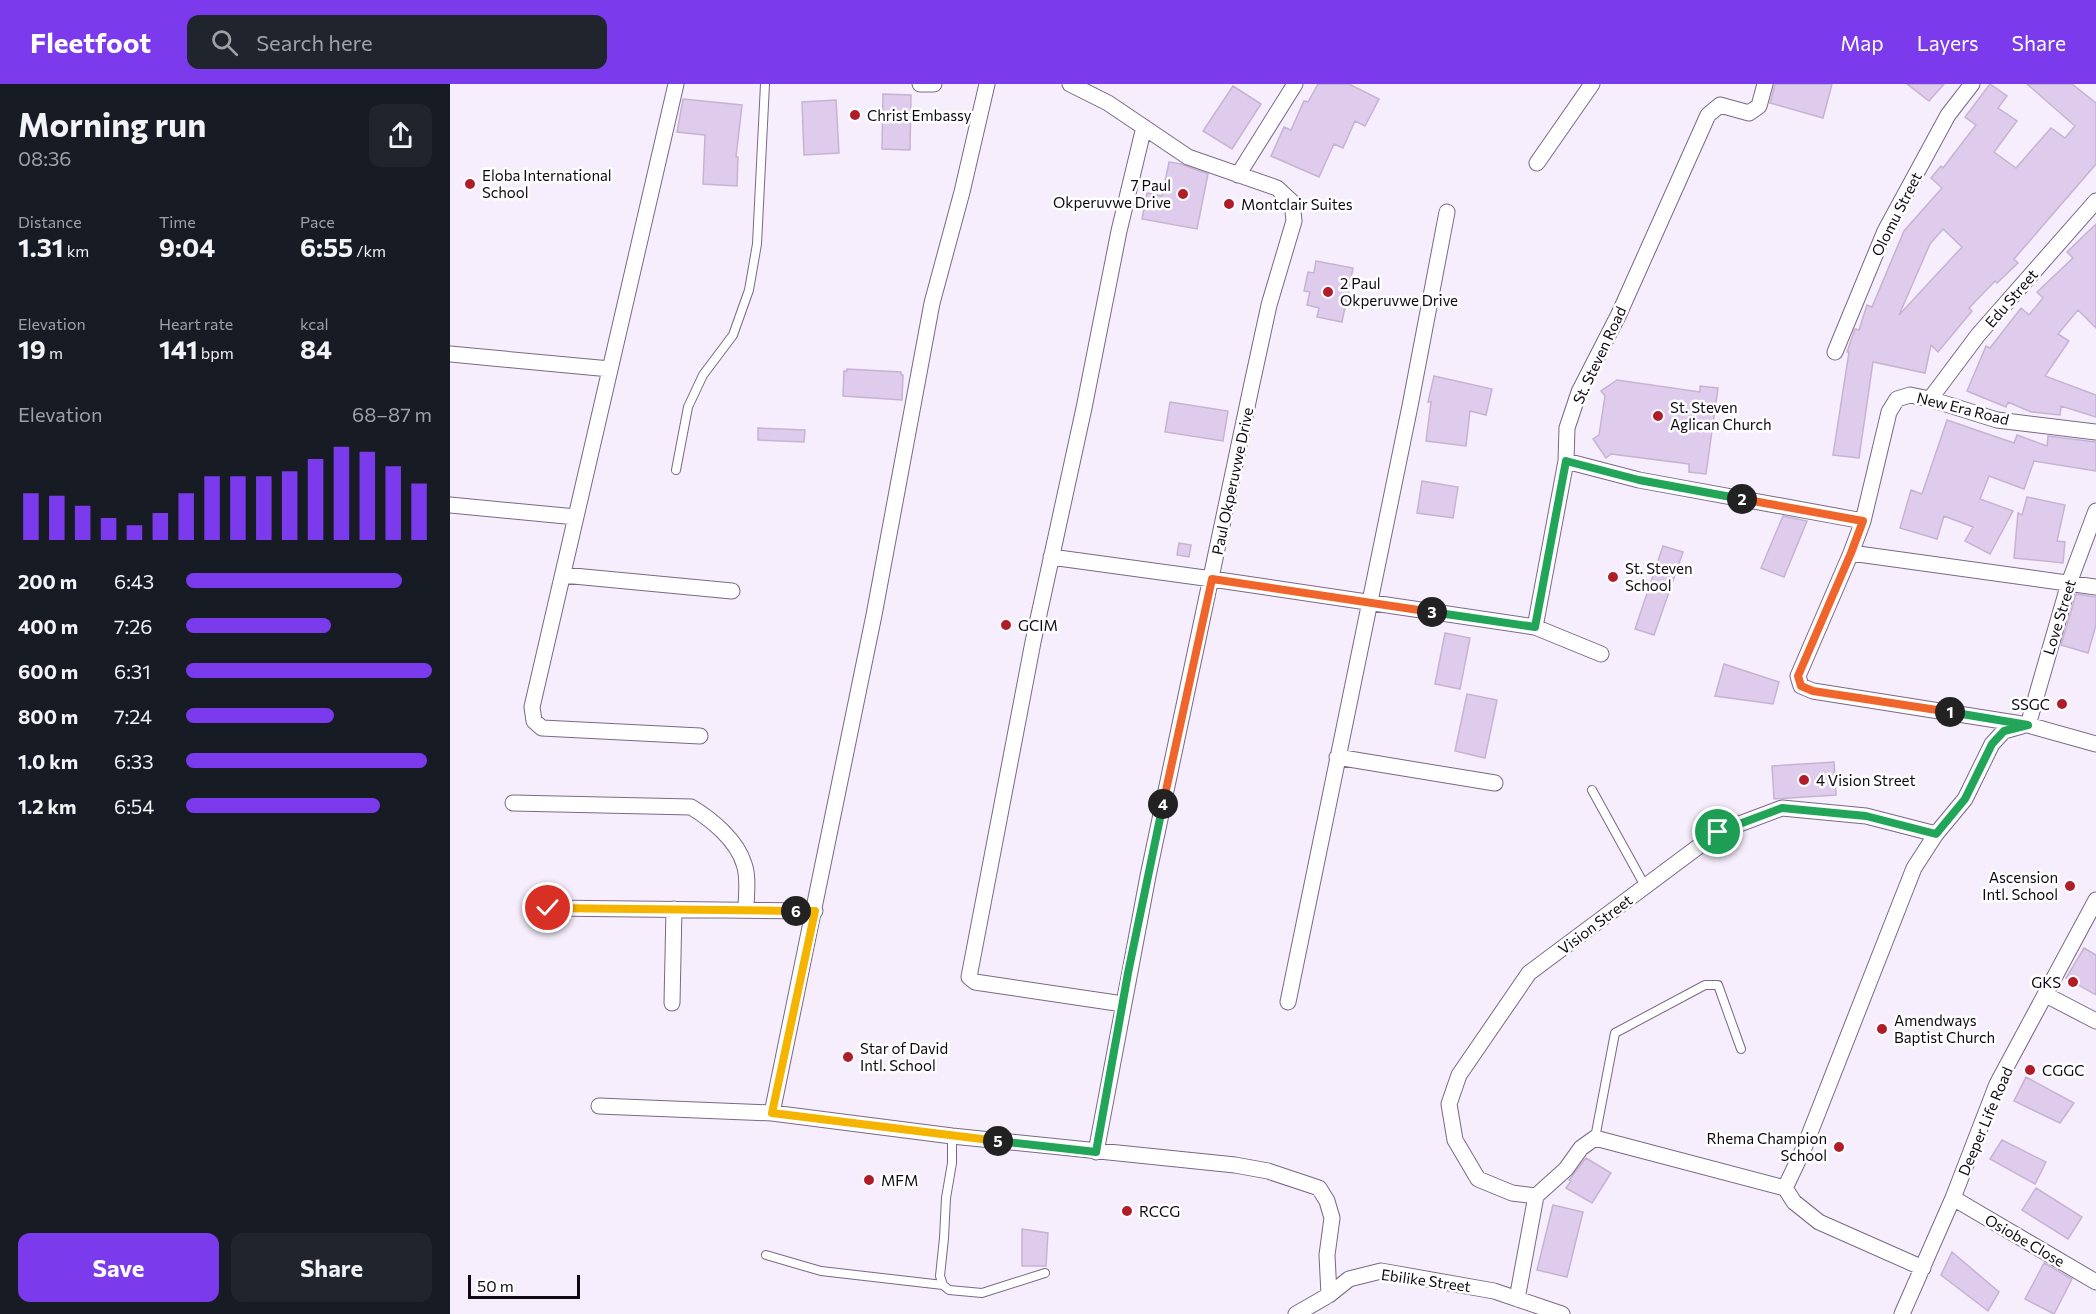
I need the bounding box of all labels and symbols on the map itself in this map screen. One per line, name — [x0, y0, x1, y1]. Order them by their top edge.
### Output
place label: Christ Embassy — [867, 106, 972, 124]
marker: Christ Embassy — [848, 108, 862, 122]
place label: Eloba International School — [482, 166, 612, 201]
street label: Olomu Street — [1867, 169, 1925, 259]
place label: 7 Paul Okperuvwe Drive — [1053, 176, 1171, 211]
marker: Eloba International School — [463, 177, 477, 191]
marker: 7 Paul Okperuvwe Drive — [1176, 187, 1190, 201]
place label: Montclair Suites — [1241, 195, 1353, 213]
marker: Montclair Suites — [1222, 197, 1236, 211]
street label: Edu Street — [1981, 265, 2041, 331]
place label: 2 Paul Okperuvwe Drive — [1340, 274, 1458, 309]
marker: 2 Paul Okperuvwe Drive — [1321, 285, 1335, 299]
street label: St. Steven Road — [1569, 303, 1629, 407]
street label: New Era Road — [1915, 388, 2011, 428]
place label: St. Steven Aglican Church — [1670, 398, 1772, 433]
street label: Paul Okperuvwe Drive — [1208, 406, 1256, 556]
marker: St. Steven Aglican Church — [1651, 409, 1665, 423]
pin: 2 — [1727, 484, 1757, 514]
place label: St. Steven School — [1625, 559, 1693, 594]
marker: St. Steven School — [1606, 570, 1620, 584]
street label: Love Street — [2039, 577, 2079, 657]
pin: 3 — [1417, 597, 1447, 627]
place label: GCIM — [1018, 616, 1058, 634]
marker: GCIM — [999, 618, 1013, 632]
place label: SSGC — [2011, 695, 2050, 713]
pin: 1 — [1935, 697, 1965, 727]
marker: SSGC — [2055, 697, 2069, 711]
place label: 4 Vision Street — [1816, 771, 1916, 789]
marker: 4 Vision Street — [1797, 773, 1811, 787]
pin: 4 — [1148, 789, 1178, 819]
pin — [1692, 806, 1743, 857]
place label: Ascension Intl. School — [1982, 868, 2058, 903]
marker: Ascension Intl. School — [2063, 879, 2077, 893]
pin — [522, 882, 573, 933]
street label: Vision Street — [1555, 890, 1635, 958]
pin: 6 — [781, 896, 811, 926]
place label: GKS — [2031, 973, 2061, 991]
marker: GKS — [2066, 975, 2080, 989]
place label: Amendways Baptist Church — [1894, 1011, 1995, 1046]
marker: Amendways Baptist Church — [1875, 1022, 1889, 1036]
place label: Star of David Intl. School — [860, 1039, 948, 1074]
marker: Star of David Intl. School — [841, 1050, 855, 1064]
place label: CGGC — [2042, 1061, 2085, 1079]
marker: CGGC — [2023, 1063, 2037, 1077]
street label: Deeper Life Road — [1954, 1064, 2016, 1178]
pin: 5 — [983, 1126, 1013, 1156]
place label: Rhema Champion School — [1707, 1129, 1827, 1164]
marker: Rhema Champion School — [1832, 1140, 1846, 1154]
place label: MFM — [881, 1171, 918, 1189]
marker: MFM — [862, 1173, 876, 1187]
place label: RCCG — [1139, 1202, 1180, 1220]
marker: RCCG — [1120, 1204, 1134, 1218]
street label: Osiobe Close — [1982, 1210, 2068, 1270]
street label: Ebilike Street — [1380, 1265, 1472, 1295]
scale bar — [468, 1272, 580, 1300]

